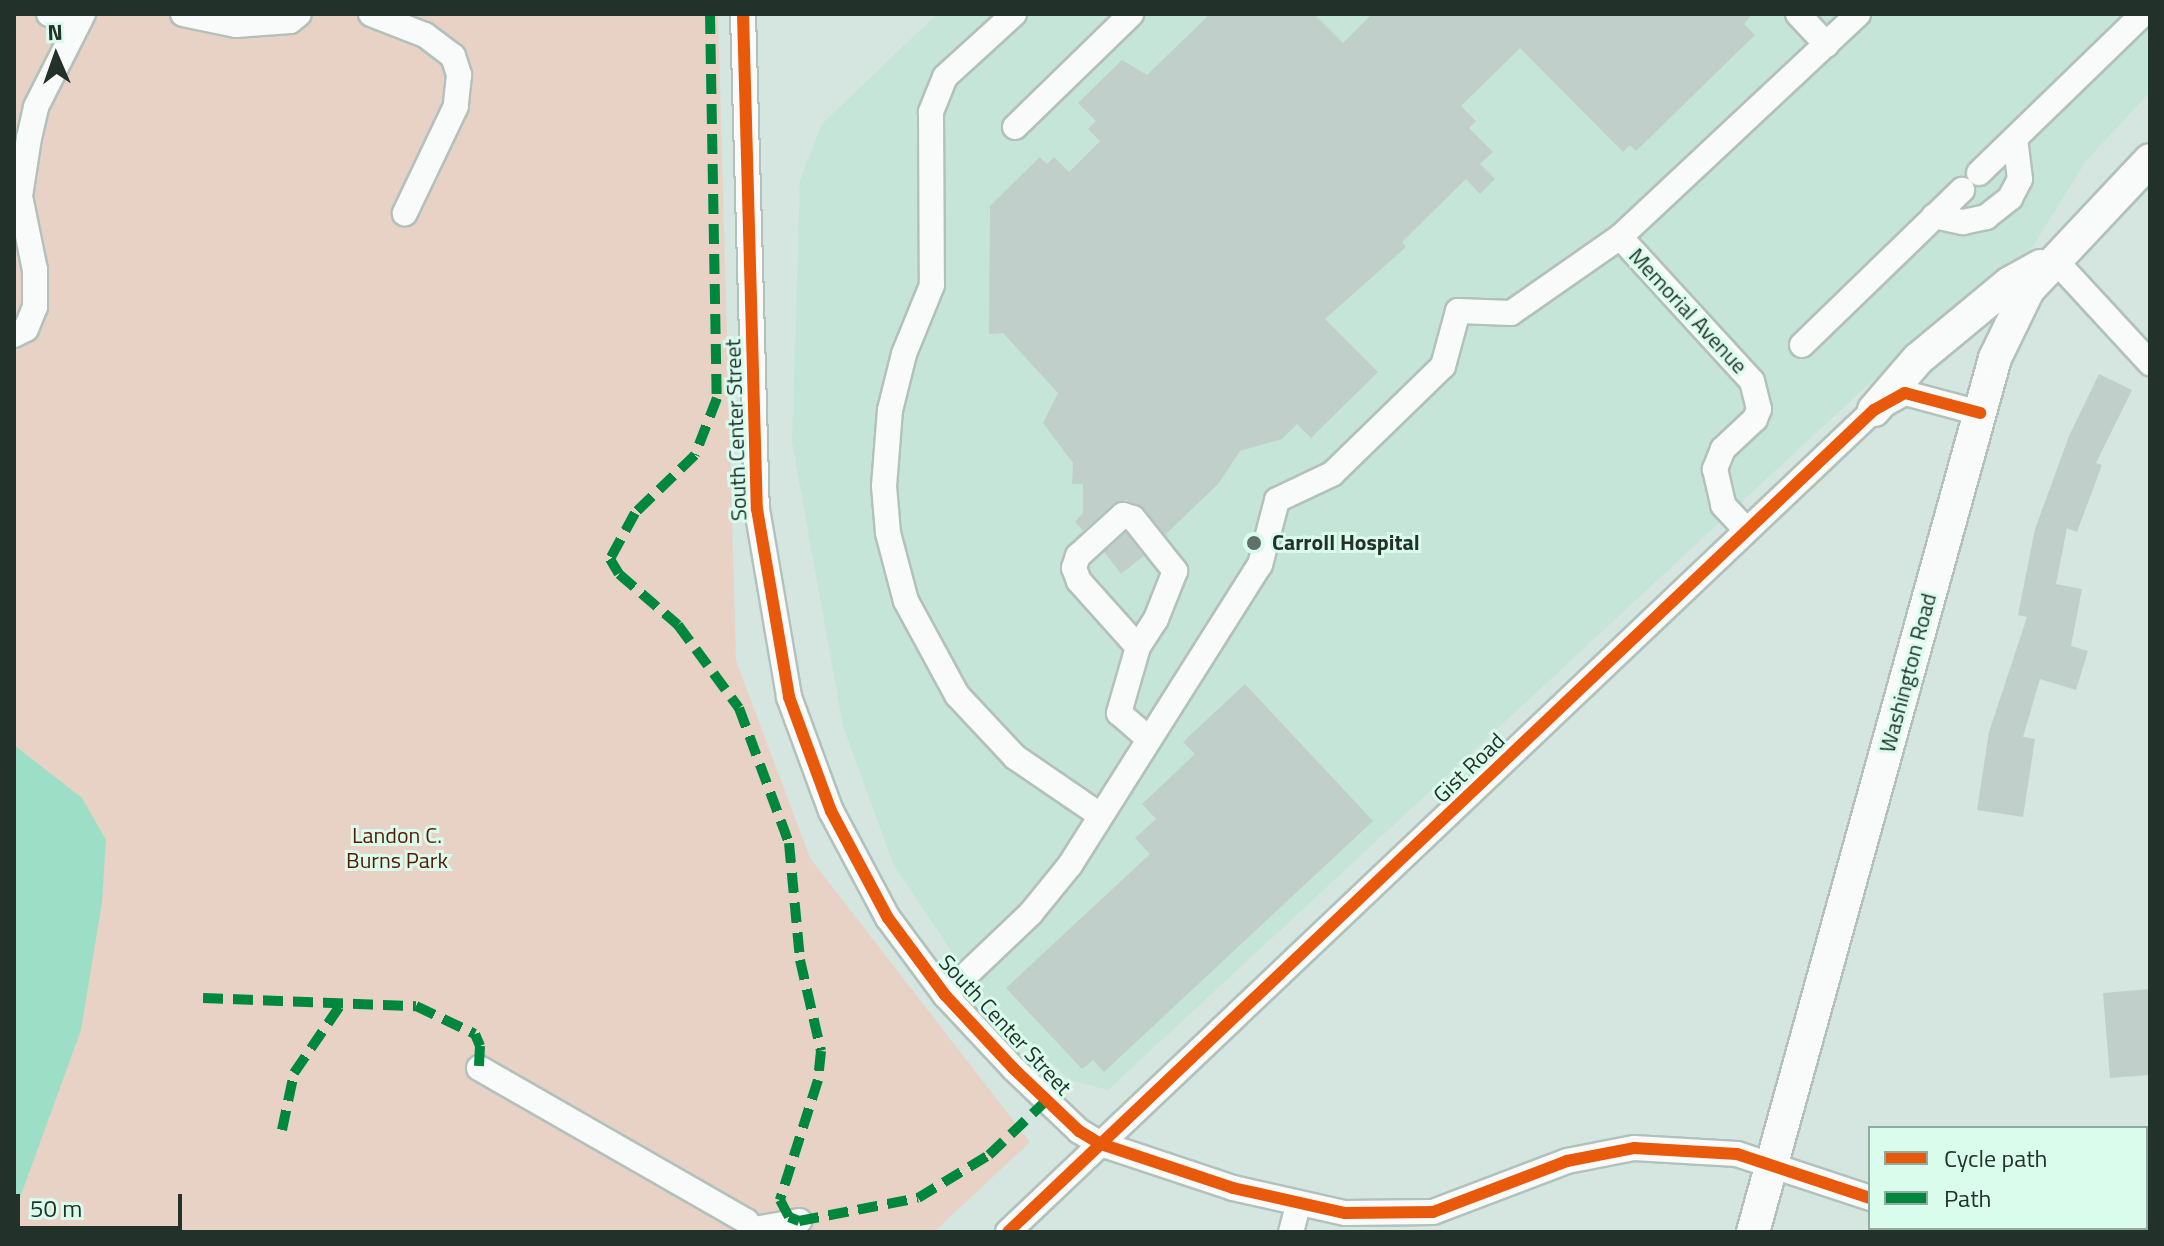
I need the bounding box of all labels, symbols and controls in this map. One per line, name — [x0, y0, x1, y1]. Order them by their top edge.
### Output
text: N — [47, 15, 63, 49]
north arrow — [16, 16, 96, 96]
street label: Memorial Avenue — [1623, 243, 1753, 379]
street label: South Center Street — [720, 338, 752, 522]
place label: Carroll Hospital — [1272, 530, 1420, 556]
marker: Carroll Hospital — [1243, 532, 1265, 554]
street label: Washington Road — [1874, 590, 1942, 756]
street label: Gist Road — [1428, 728, 1510, 808]
park label: Landon C. Burns Park — [346, 822, 448, 874]
street label: South Center Street — [933, 949, 1077, 1101]
legend — [1868, 1126, 2148, 1230]
text: Cycle path — [1944, 1140, 2047, 1176]
scale bar — [20, 1178, 186, 1228]
text: Path — [1944, 1180, 1991, 1216]
text: 50 m — [30, 1190, 82, 1226]

